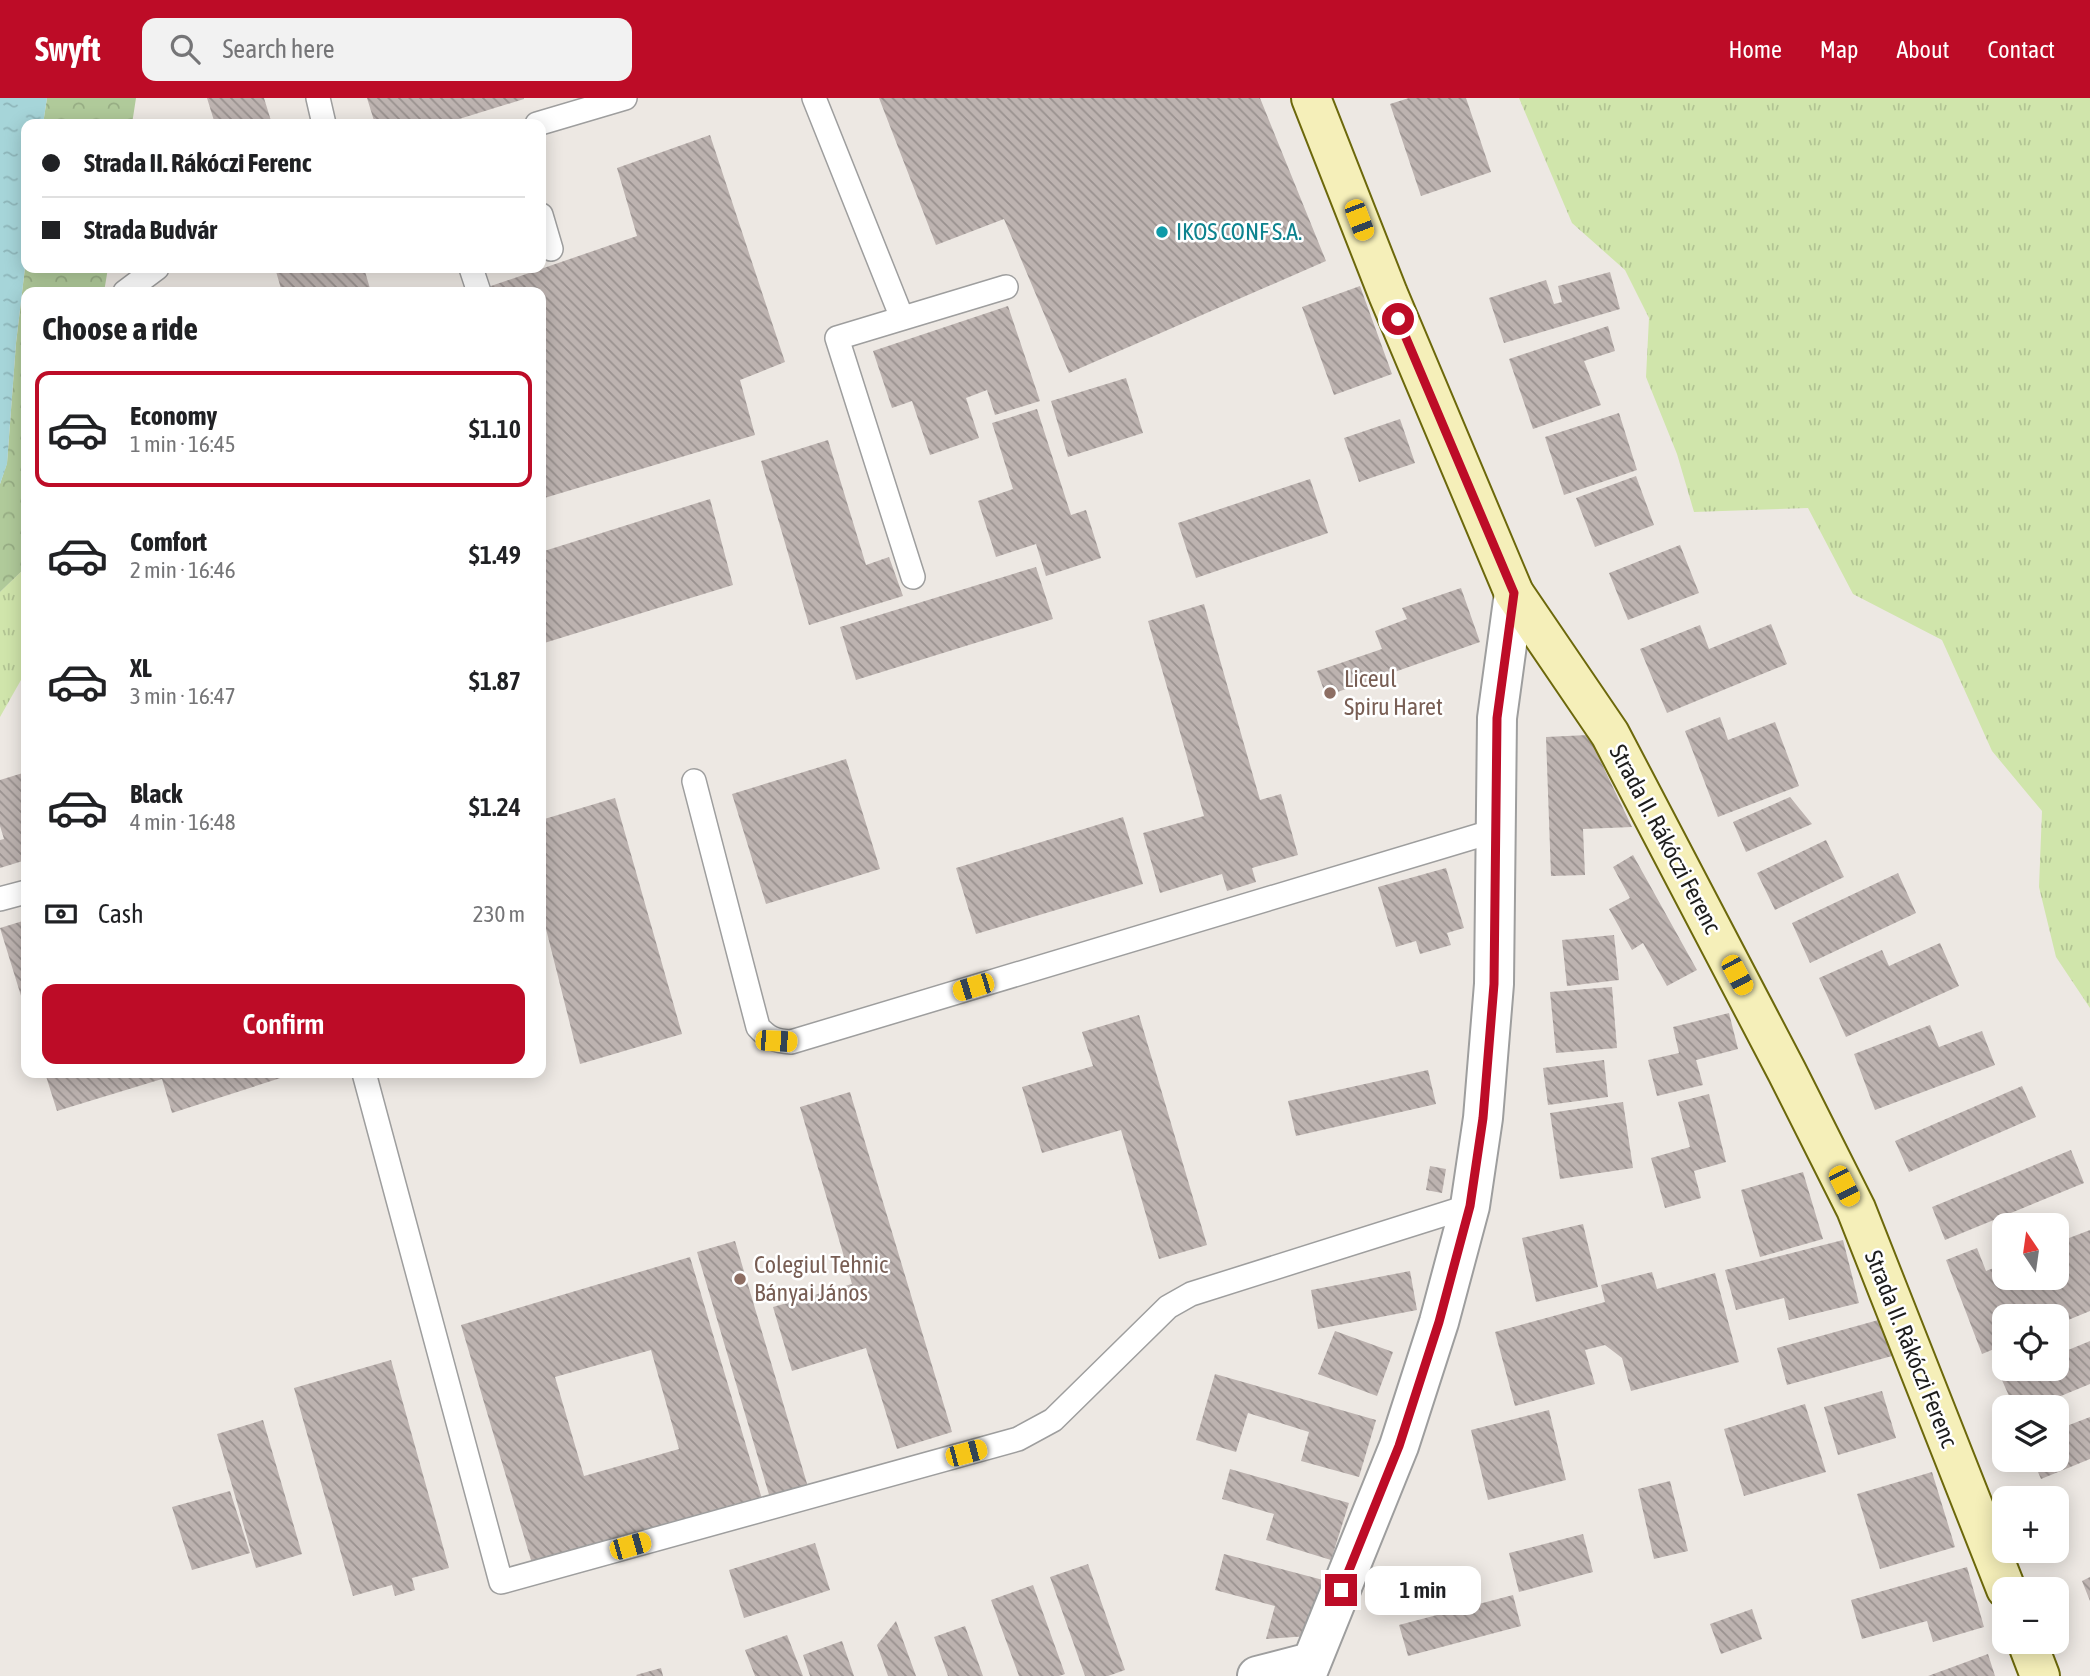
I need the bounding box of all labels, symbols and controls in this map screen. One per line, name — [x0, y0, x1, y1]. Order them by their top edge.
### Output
search box — [142, 18, 632, 81]
text: Swyft — [35, 30, 100, 68]
icon: search — [166, 30, 204, 68]
text: Search here — [222, 34, 335, 64]
text: Home — [1728, 36, 1782, 63]
text: Map — [1820, 36, 1858, 63]
text: About — [1896, 36, 1949, 63]
text: Contact — [1987, 36, 2055, 63]
text: Strada II. Rákóczi Ferenc — [84, 148, 311, 178]
car — [1342, 197, 1377, 243]
text: Strada Budvár — [84, 215, 217, 245]
place label: IKOS CONF S.A. — [1176, 218, 1302, 245]
marker: IKOS CONF S.A. — [1154, 224, 1170, 240]
route start — [1382, 303, 1414, 335]
text: Choose a ride — [42, 310, 198, 347]
icon: car — [46, 398, 109, 461]
text: Economy — [130, 401, 217, 431]
text: $1.10 — [469, 414, 521, 444]
text: 1 min · 16:45 — [130, 431, 236, 457]
icon: car — [46, 524, 109, 587]
text: Comfort — [130, 527, 207, 557]
text: $1.49 — [469, 540, 521, 570]
text: 2 min · 16:46 — [130, 557, 236, 583]
icon: car — [46, 650, 109, 713]
text: XL — [130, 653, 152, 683]
place label: Liceul Spiru Haret — [1344, 665, 1443, 720]
text: $1.87 — [469, 666, 521, 696]
text: 3 min · 16:47 — [130, 683, 236, 709]
marker: Liceul Spiru Haret — [1322, 685, 1338, 701]
street label: Strada II. Rákóczi Ferenc — [1604, 740, 1727, 938]
icon: car — [46, 776, 109, 839]
text: Black — [130, 779, 182, 809]
text: $1.24 — [469, 792, 521, 822]
text: 4 min · 16:48 — [130, 809, 236, 835]
icon: cash — [42, 895, 80, 933]
text: Cash — [98, 899, 144, 929]
text: 230 m — [473, 901, 525, 927]
car — [1718, 952, 1757, 998]
car — [950, 971, 997, 1003]
button: Confirm — [42, 984, 525, 1064]
car — [755, 1029, 798, 1053]
car — [1826, 1163, 1863, 1209]
north arrow — [1992, 1213, 2068, 1290]
map controls — [1992, 1213, 2069, 1654]
street label: Strada II. Rákóczi Ferenc — [1860, 1246, 1963, 1451]
place label: Colegiul Tehnic Bányai János — [754, 1251, 888, 1306]
marker: Colegiul Tehnic Bányai János — [732, 1271, 748, 1287]
button: locate — [1992, 1304, 2069, 1381]
button: layers — [1992, 1395, 2069, 1472]
car — [943, 1437, 990, 1469]
button: + — [1992, 1486, 2069, 1563]
car — [607, 1530, 654, 1562]
callout: 1 min — [1366, 1566, 1481, 1614]
route end — [1325, 1574, 1357, 1606]
text: 1 min — [1400, 1577, 1446, 1603]
button: − — [1992, 1577, 2069, 1654]

